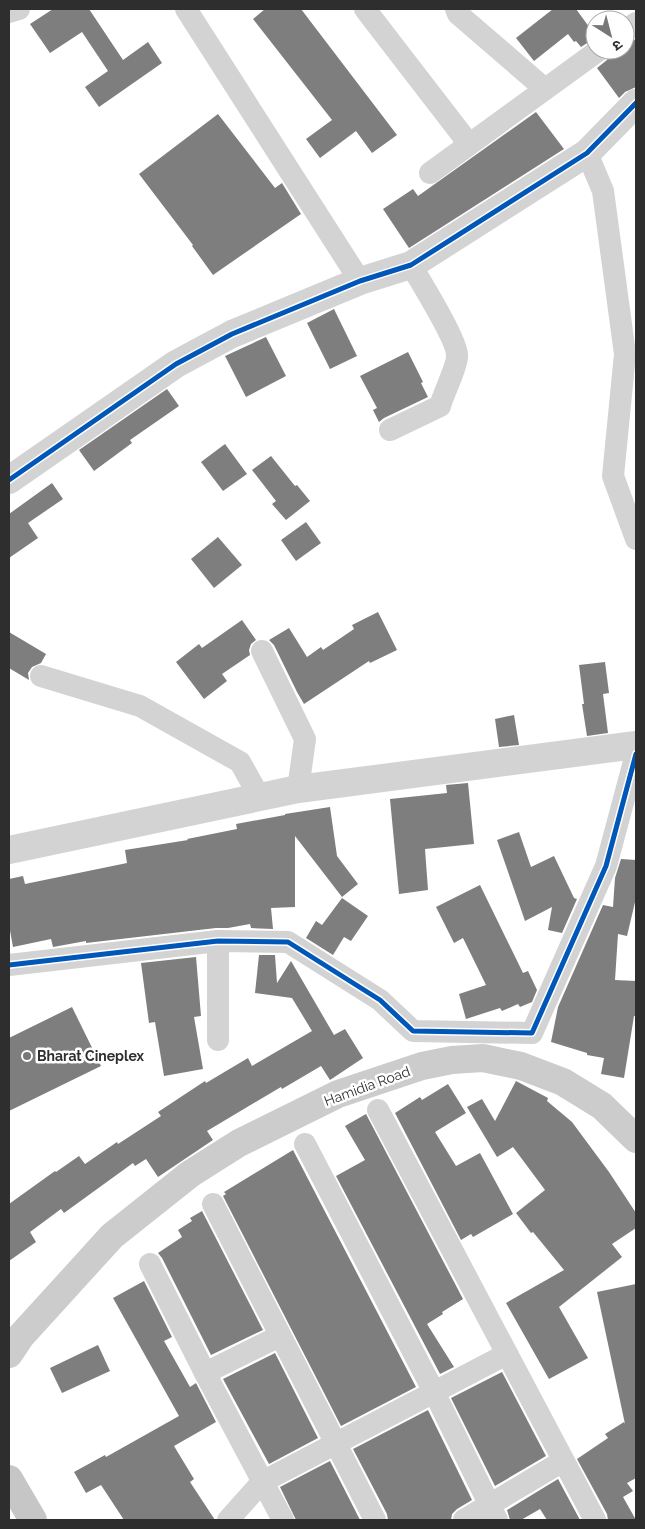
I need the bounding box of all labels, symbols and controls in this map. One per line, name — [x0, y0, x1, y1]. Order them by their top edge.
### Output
north arrow — [585, 10, 635, 60]
text: उ — [609, 37, 626, 55]
place label: Bharat Cineplex — [37, 1048, 145, 1064]
marker: Bharat Cineplex — [21, 1050, 33, 1062]
street label: Hamidia Road — [322, 1063, 412, 1109]

